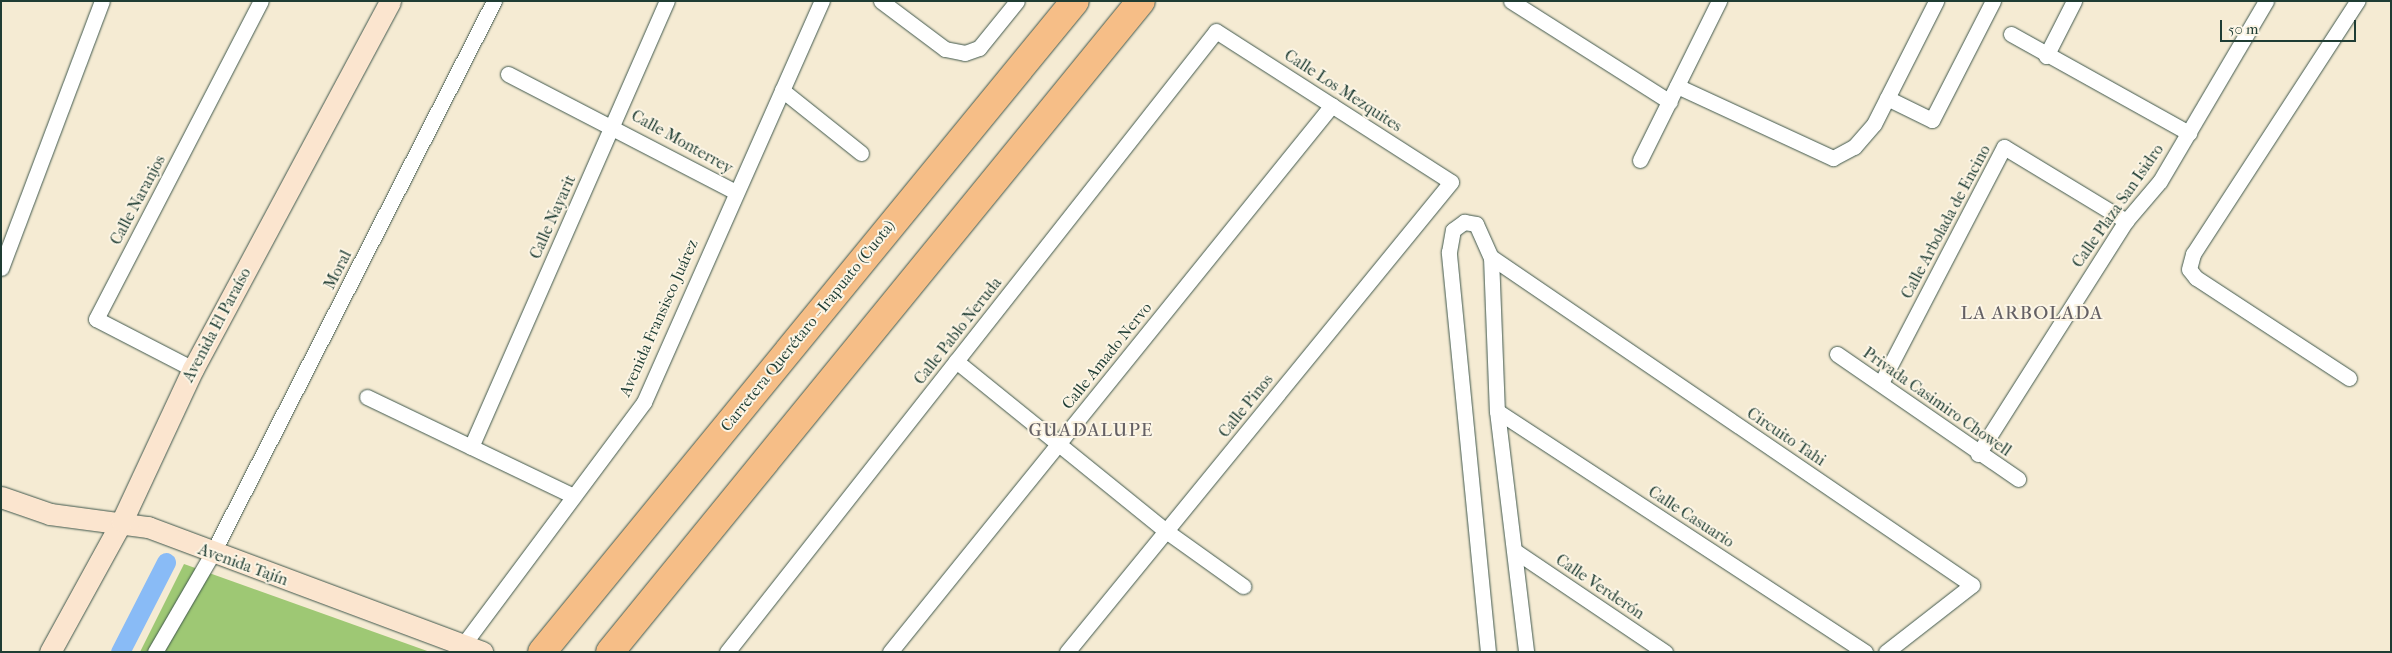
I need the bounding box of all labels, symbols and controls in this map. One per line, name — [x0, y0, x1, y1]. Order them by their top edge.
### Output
scale bar — [2222, 10, 2358, 42]
text: 50 m — [2228, 20, 2258, 38]
street label: Calle Los Mezquites — [1281, 46, 1405, 136]
street label: Calle Monterrey — [628, 106, 736, 178]
street label: Calle Plaza San Isidro — [2068, 141, 2168, 271]
street label: Calle Arbolada de Encino — [1897, 142, 1995, 302]
street label: Calle Naranjos — [106, 152, 170, 248]
street label: Calle Nayarit — [526, 172, 580, 262]
street label: Carretera Querétaro - Irapuato (Cuota) — [717, 217, 899, 435]
street label: Avenida Fransisco Juárez — [616, 236, 702, 400]
street label: Moral — [320, 247, 356, 293]
street label: Avenida El Paraíso — [179, 265, 255, 385]
street label: Calle Pablo Neruda — [910, 273, 1006, 389]
street label: Calle Amado Nervo — [1058, 299, 1156, 413]
district label: LA ARBOLADA — [1959, 303, 2105, 325]
street label: Privada Casimiro Chowell — [1859, 344, 2015, 460]
street label: Calle Pinos — [1215, 370, 1277, 442]
street label: Circuito Tahi — [1743, 404, 1829, 470]
district label: GUADALUPE — [1027, 420, 1155, 442]
street label: Calle Casuario — [1645, 482, 1737, 552]
street label: Avenida Tajín — [196, 540, 290, 590]
street label: Calle Verderón — [1552, 550, 1648, 624]

